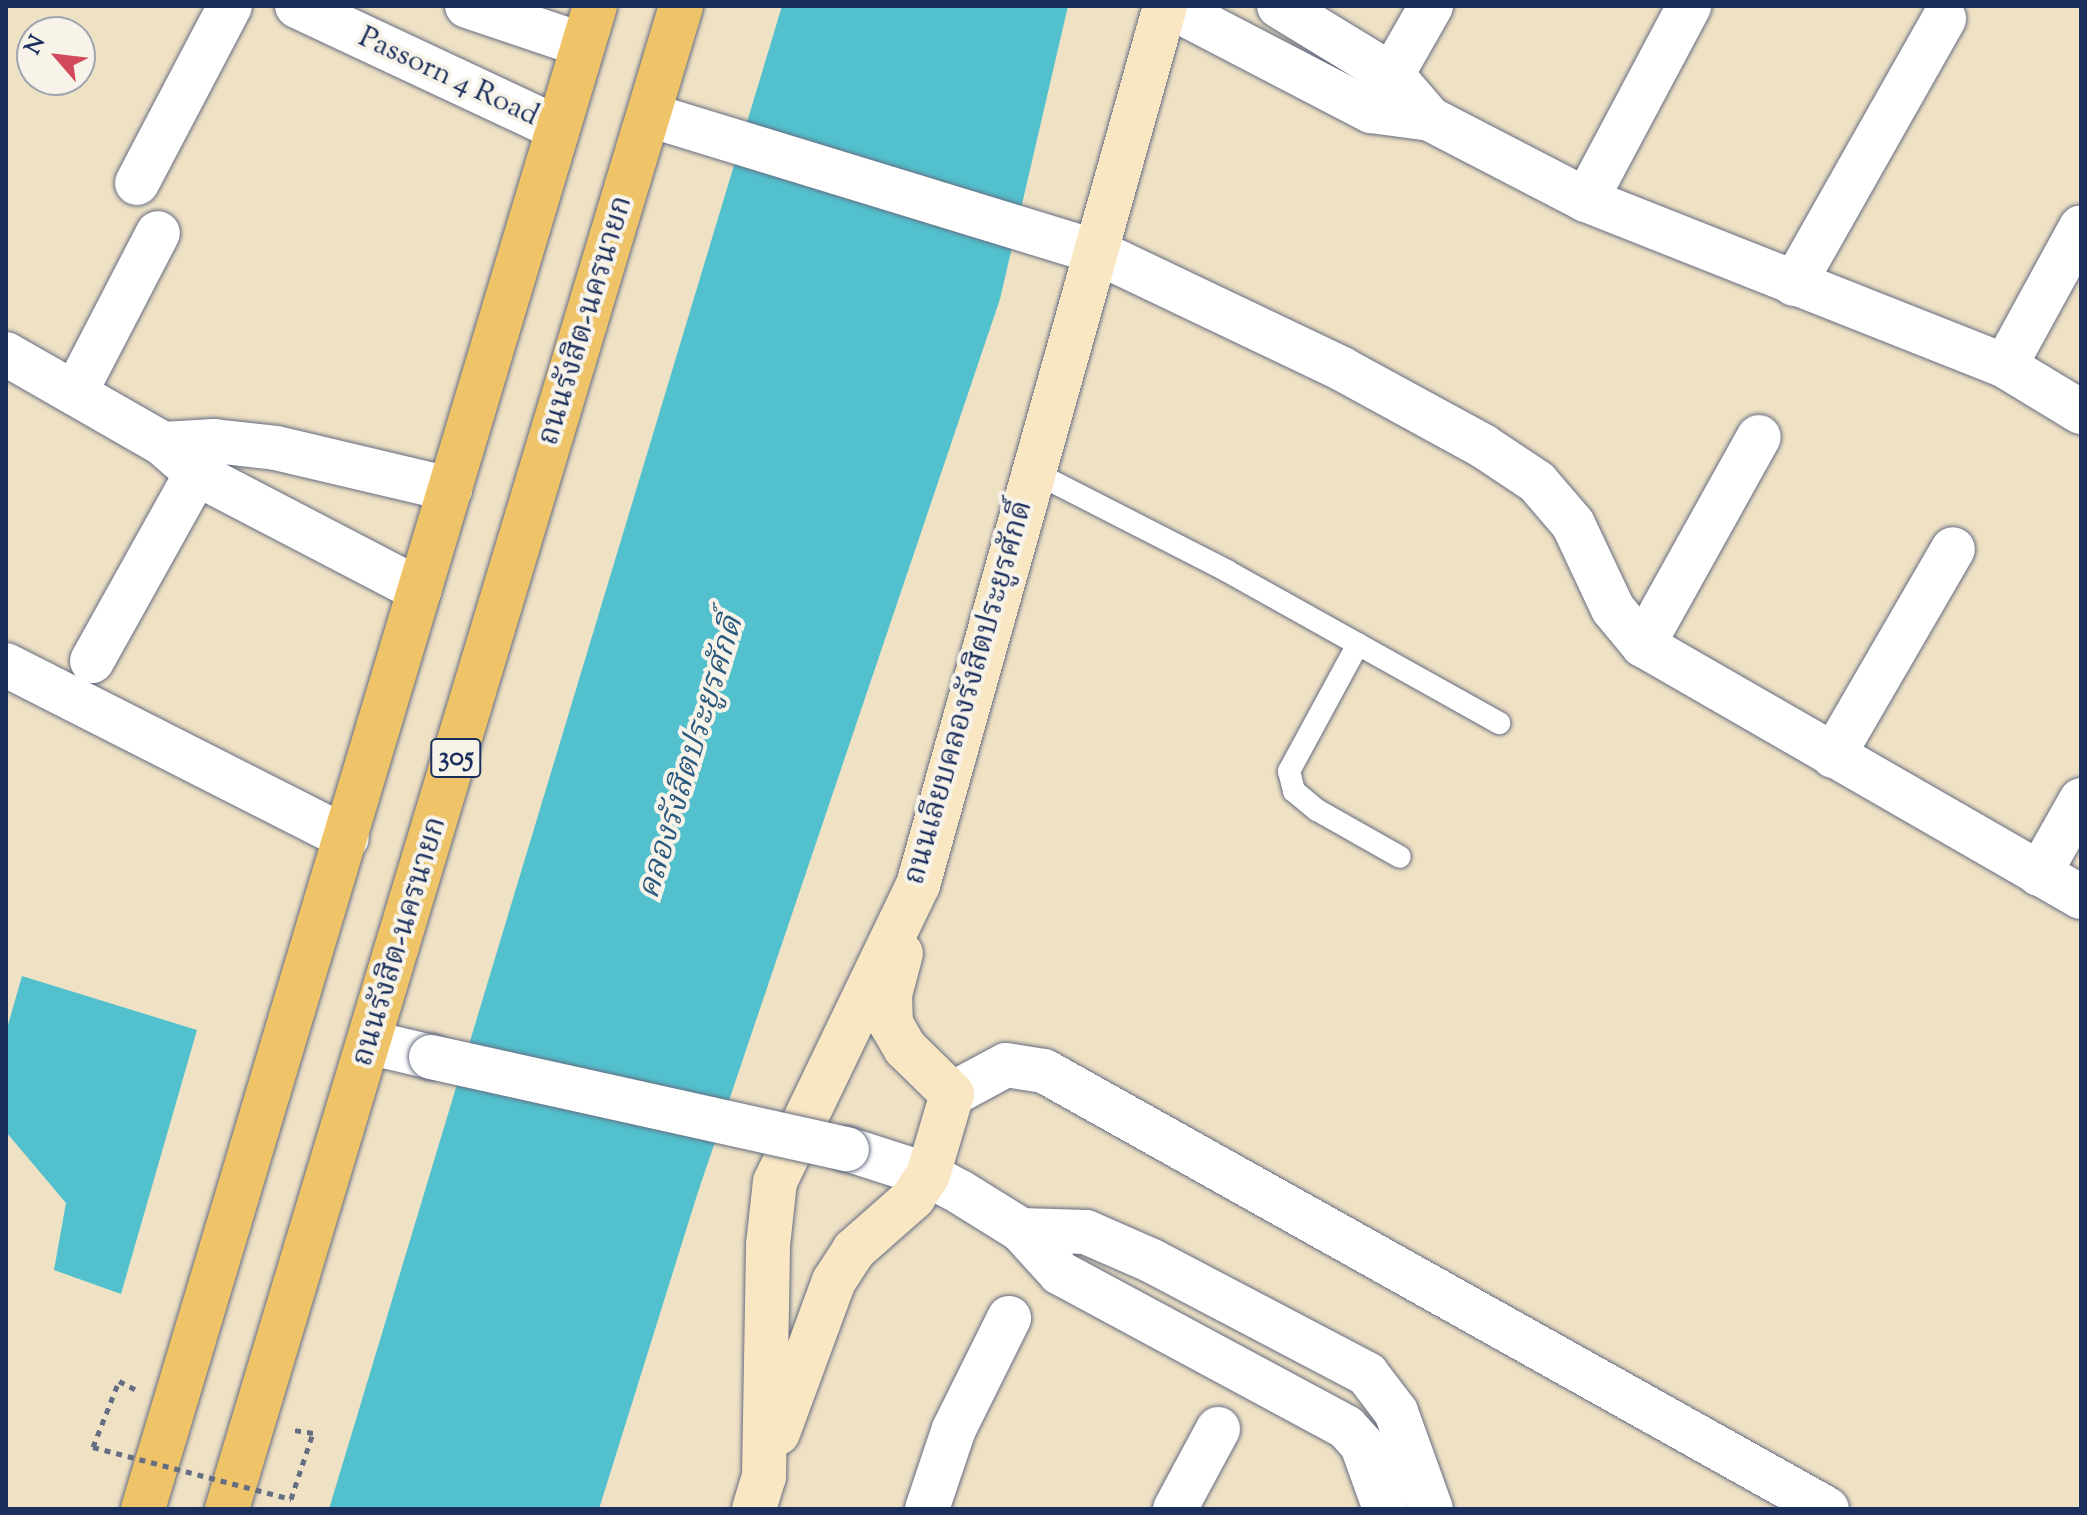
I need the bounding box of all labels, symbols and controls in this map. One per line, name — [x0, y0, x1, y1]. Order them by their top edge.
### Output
north arrow — [16, 16, 96, 96]
street label: Passorn 4 Road — [352, 21, 544, 135]
text: N — [18, 30, 55, 61]
street label: ถนนรังสิต-นครนายก — [532, 192, 642, 450]
street label: ถนนเลียบคลองรังสิตประยูรศักดิ์ — [898, 497, 1042, 889]
water label: คลองรังสิตประยูรศักดิ์ — [631, 612, 753, 904]
road number: 305 — [430, 734, 482, 782]
street label: ถนนรังสิต-นครนายก — [346, 813, 456, 1071]

